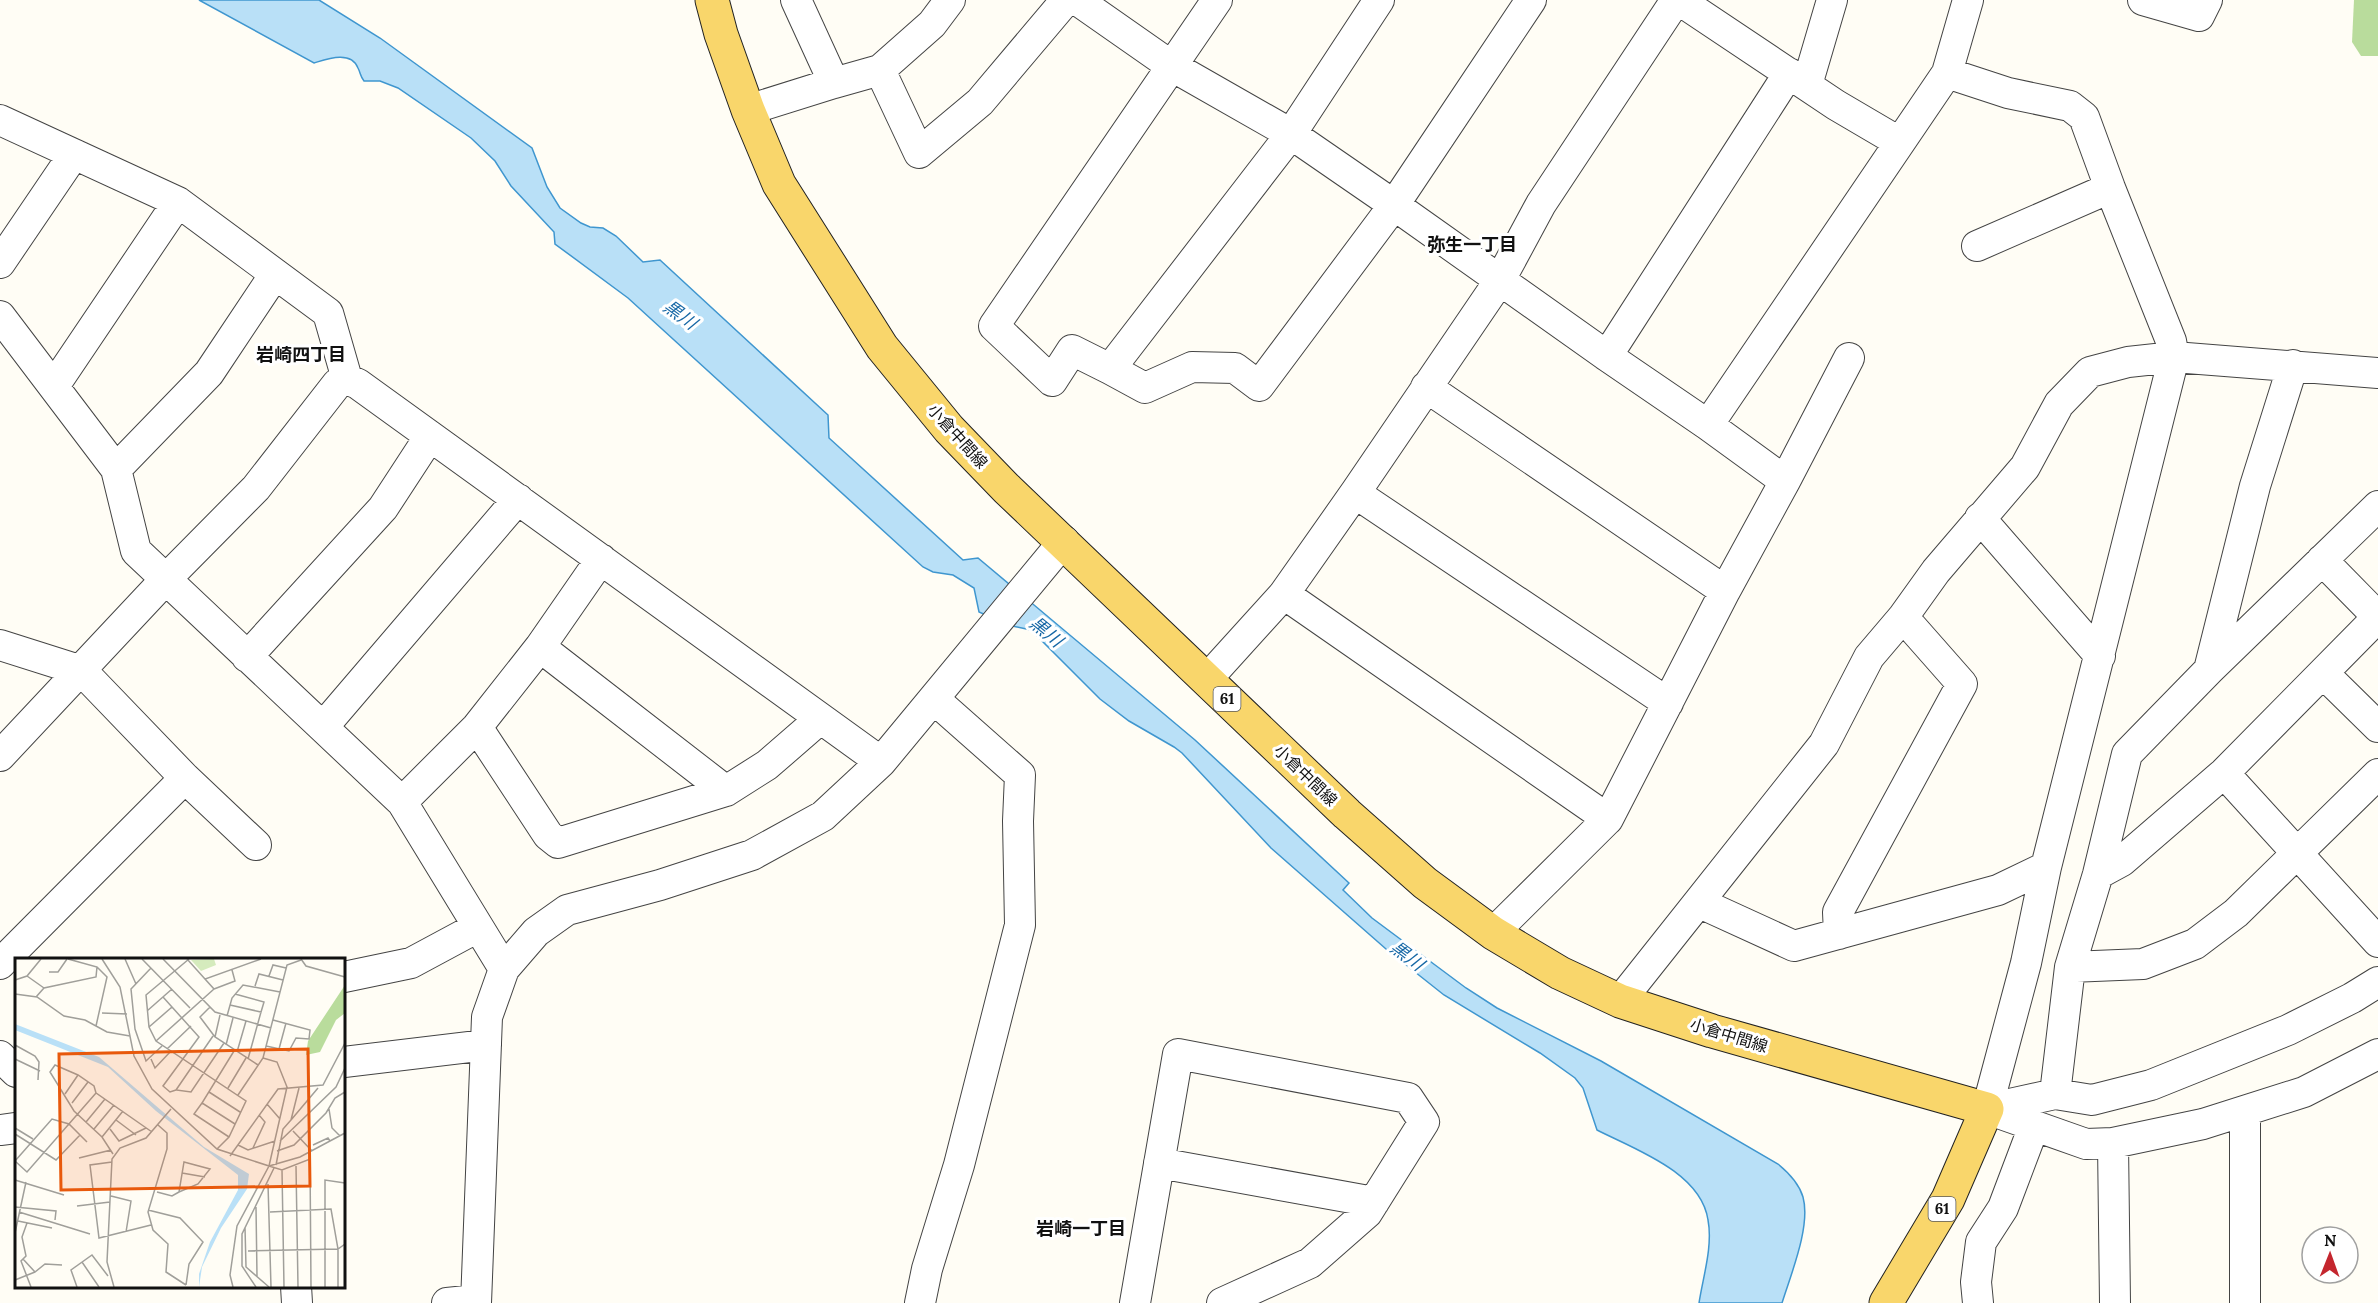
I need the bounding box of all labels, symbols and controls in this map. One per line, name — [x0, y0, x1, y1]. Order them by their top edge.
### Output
district label: 弥生一丁目 — [1427, 233, 1517, 256]
water label: 黒川 — [659, 295, 703, 336]
district label: 岩崎四丁目 — [256, 343, 346, 366]
street label: 小倉中間線 — [924, 400, 992, 472]
water label: 黒川 — [1025, 611, 1069, 653]
road number: 61 — [1214, 687, 1240, 711]
street label: 小倉中間線 — [1270, 740, 1342, 810]
water label: 黒川 — [1386, 936, 1430, 977]
inset map — [15, 958, 345, 1288]
street label: 小倉中間線 — [1688, 1014, 1770, 1056]
road number: 61 — [1928, 1197, 1956, 1221]
district label: 岩崎一丁目 — [1036, 1217, 1126, 1240]
north arrow — [2300, 1225, 2360, 1285]
text: N — [2324, 1230, 2337, 1250]

